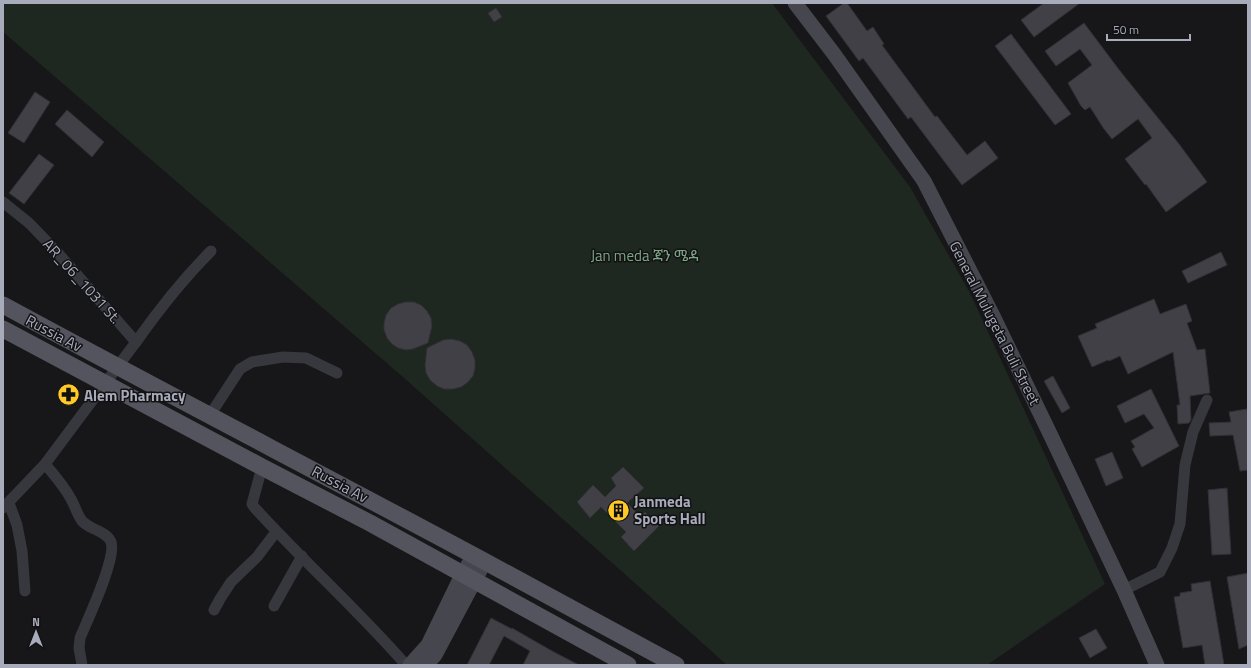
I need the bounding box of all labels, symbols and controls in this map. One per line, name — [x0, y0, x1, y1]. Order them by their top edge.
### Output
scale bar — [1107, 16, 1190, 42]
text: 50 m — [1113, 20, 1139, 39]
street label: AR_06_1031 St. — [38, 233, 126, 329]
street label: General Mulugeta Buli Street — [944, 237, 1047, 410]
park label: Jan meda ጃን ሜዳ — [591, 244, 699, 267]
street label: Russia Av — [22, 309, 86, 357]
pharmacy icon: Alem Pharmacy — [56, 382, 82, 408]
place label: Alem Pharmacy — [84, 384, 186, 407]
street label: Russia Av — [308, 460, 372, 508]
place label: Janmeda Sports Hall — [634, 490, 706, 530]
building icon: Janmeda Sports Hall — [605, 497, 631, 523]
north arrow — [16, 612, 56, 652]
text: N — [32, 614, 40, 630]

